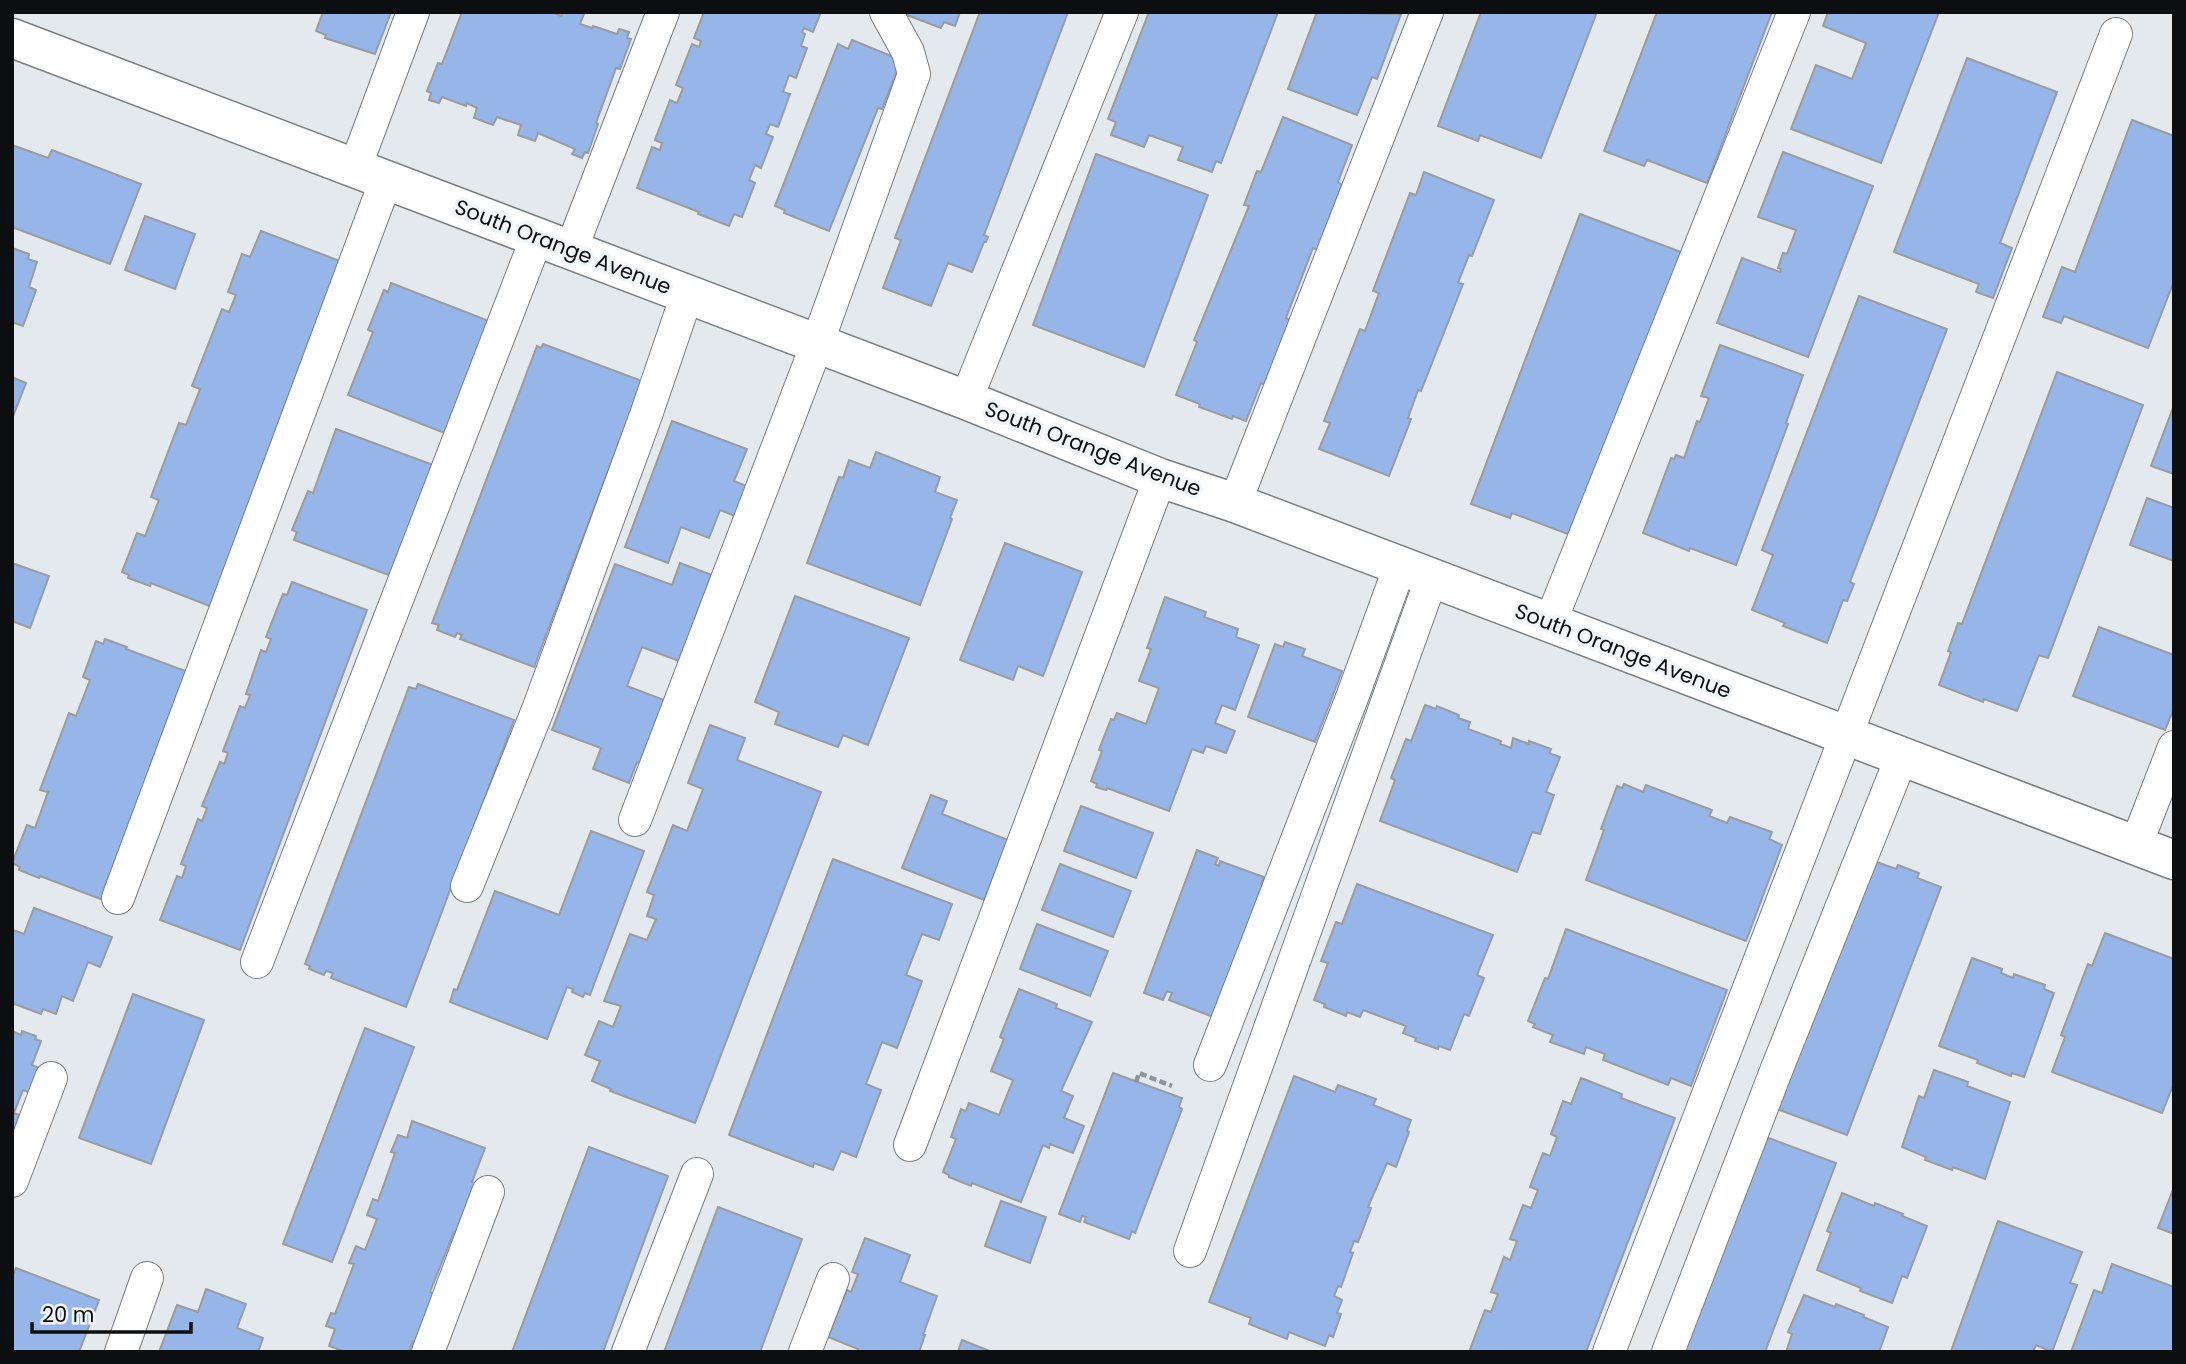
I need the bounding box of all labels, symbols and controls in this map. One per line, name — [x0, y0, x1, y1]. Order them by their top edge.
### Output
street label: South Orange Avenue — [451, 192, 676, 301]
street label: South Orange Avenue — [981, 394, 1206, 503]
street label: South Orange Avenue — [1511, 596, 1736, 705]
scale bar — [32, 1290, 191, 1334]
text: 20 m — [42, 1300, 95, 1329]

